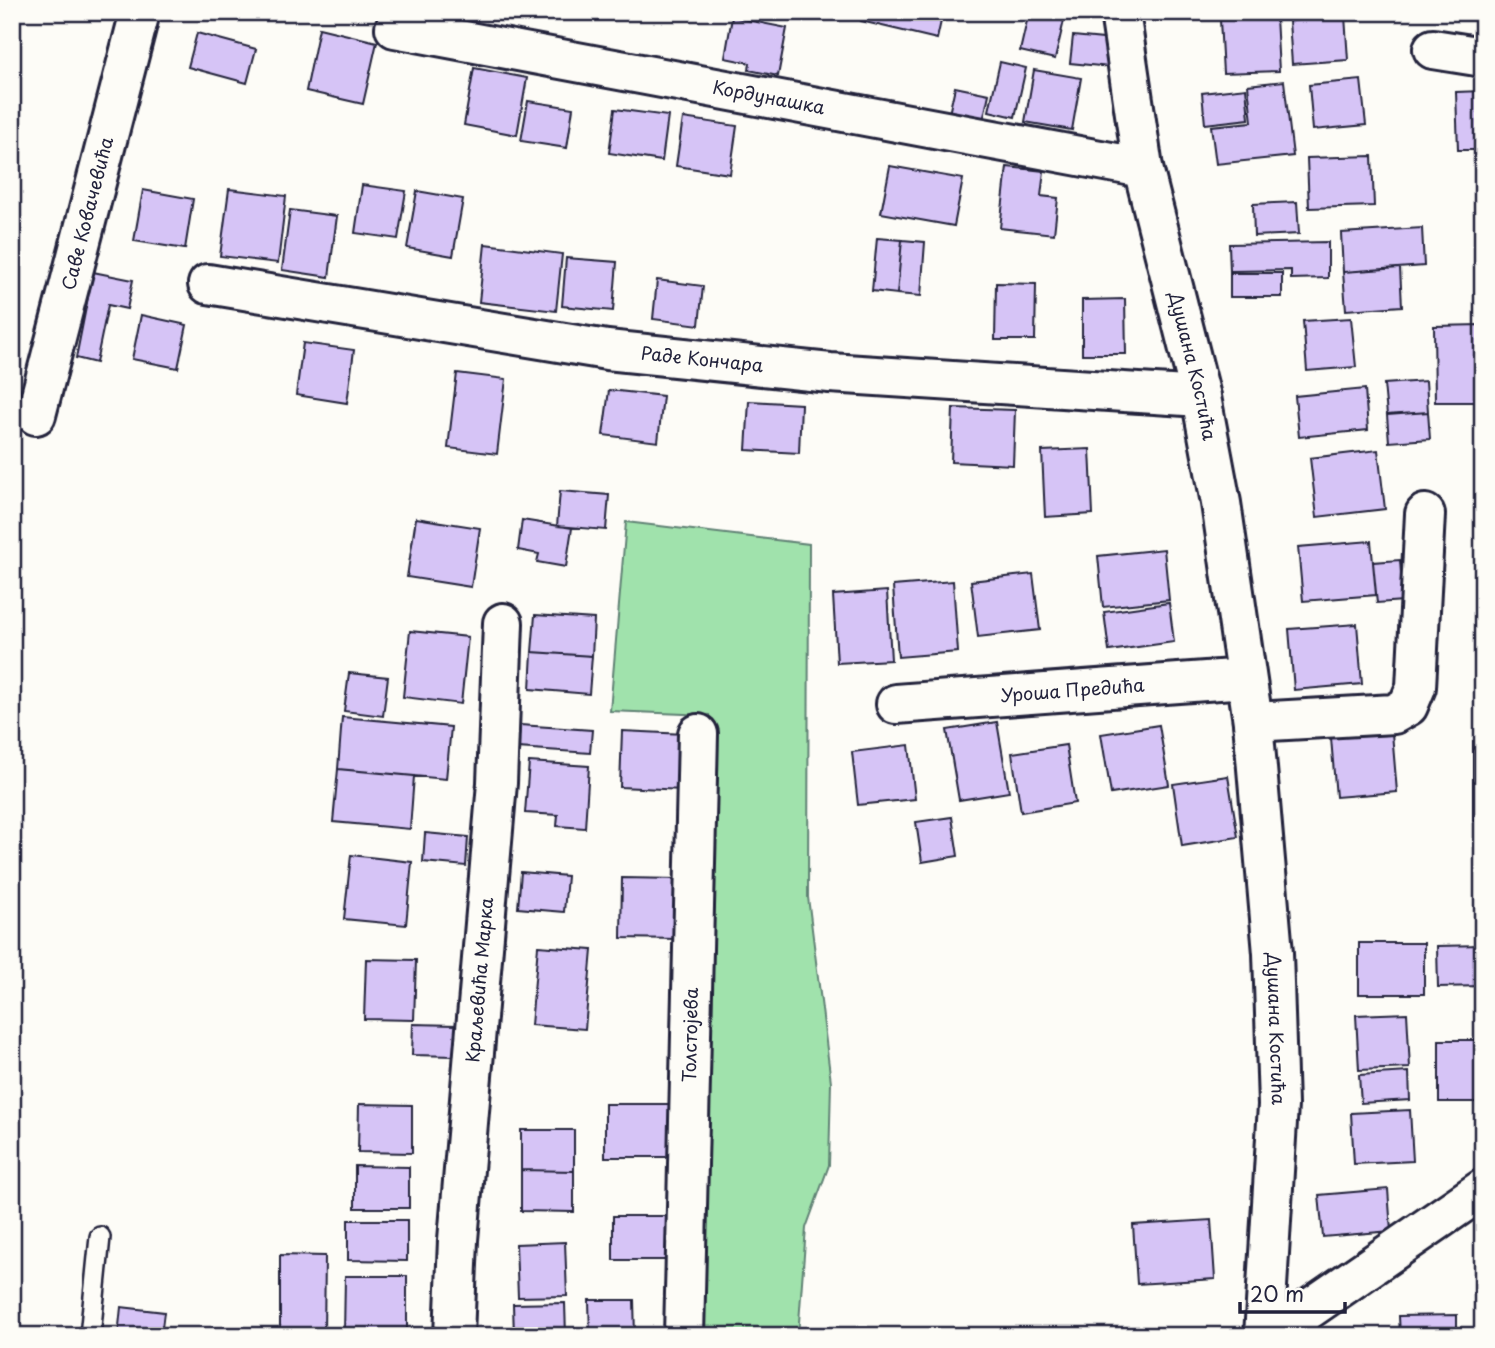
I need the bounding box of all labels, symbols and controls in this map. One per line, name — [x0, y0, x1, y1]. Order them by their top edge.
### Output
street label: Кордунашка — [710, 73, 828, 120]
street label: Саве Ковачевића — [54, 133, 119, 293]
street label: Душана Костића — [1163, 288, 1224, 443]
street label: Раде Кончара — [640, 339, 765, 378]
street label: Уроша Предића — [1000, 671, 1146, 708]
street label: Краљевића Марка — [458, 895, 499, 1064]
street label: Душана Костића — [1261, 952, 1293, 1106]
street label: Толстојева — [675, 987, 704, 1083]
scale bar — [1240, 1271, 1344, 1315]
text: 20 m — [1250, 1277, 1304, 1309]

